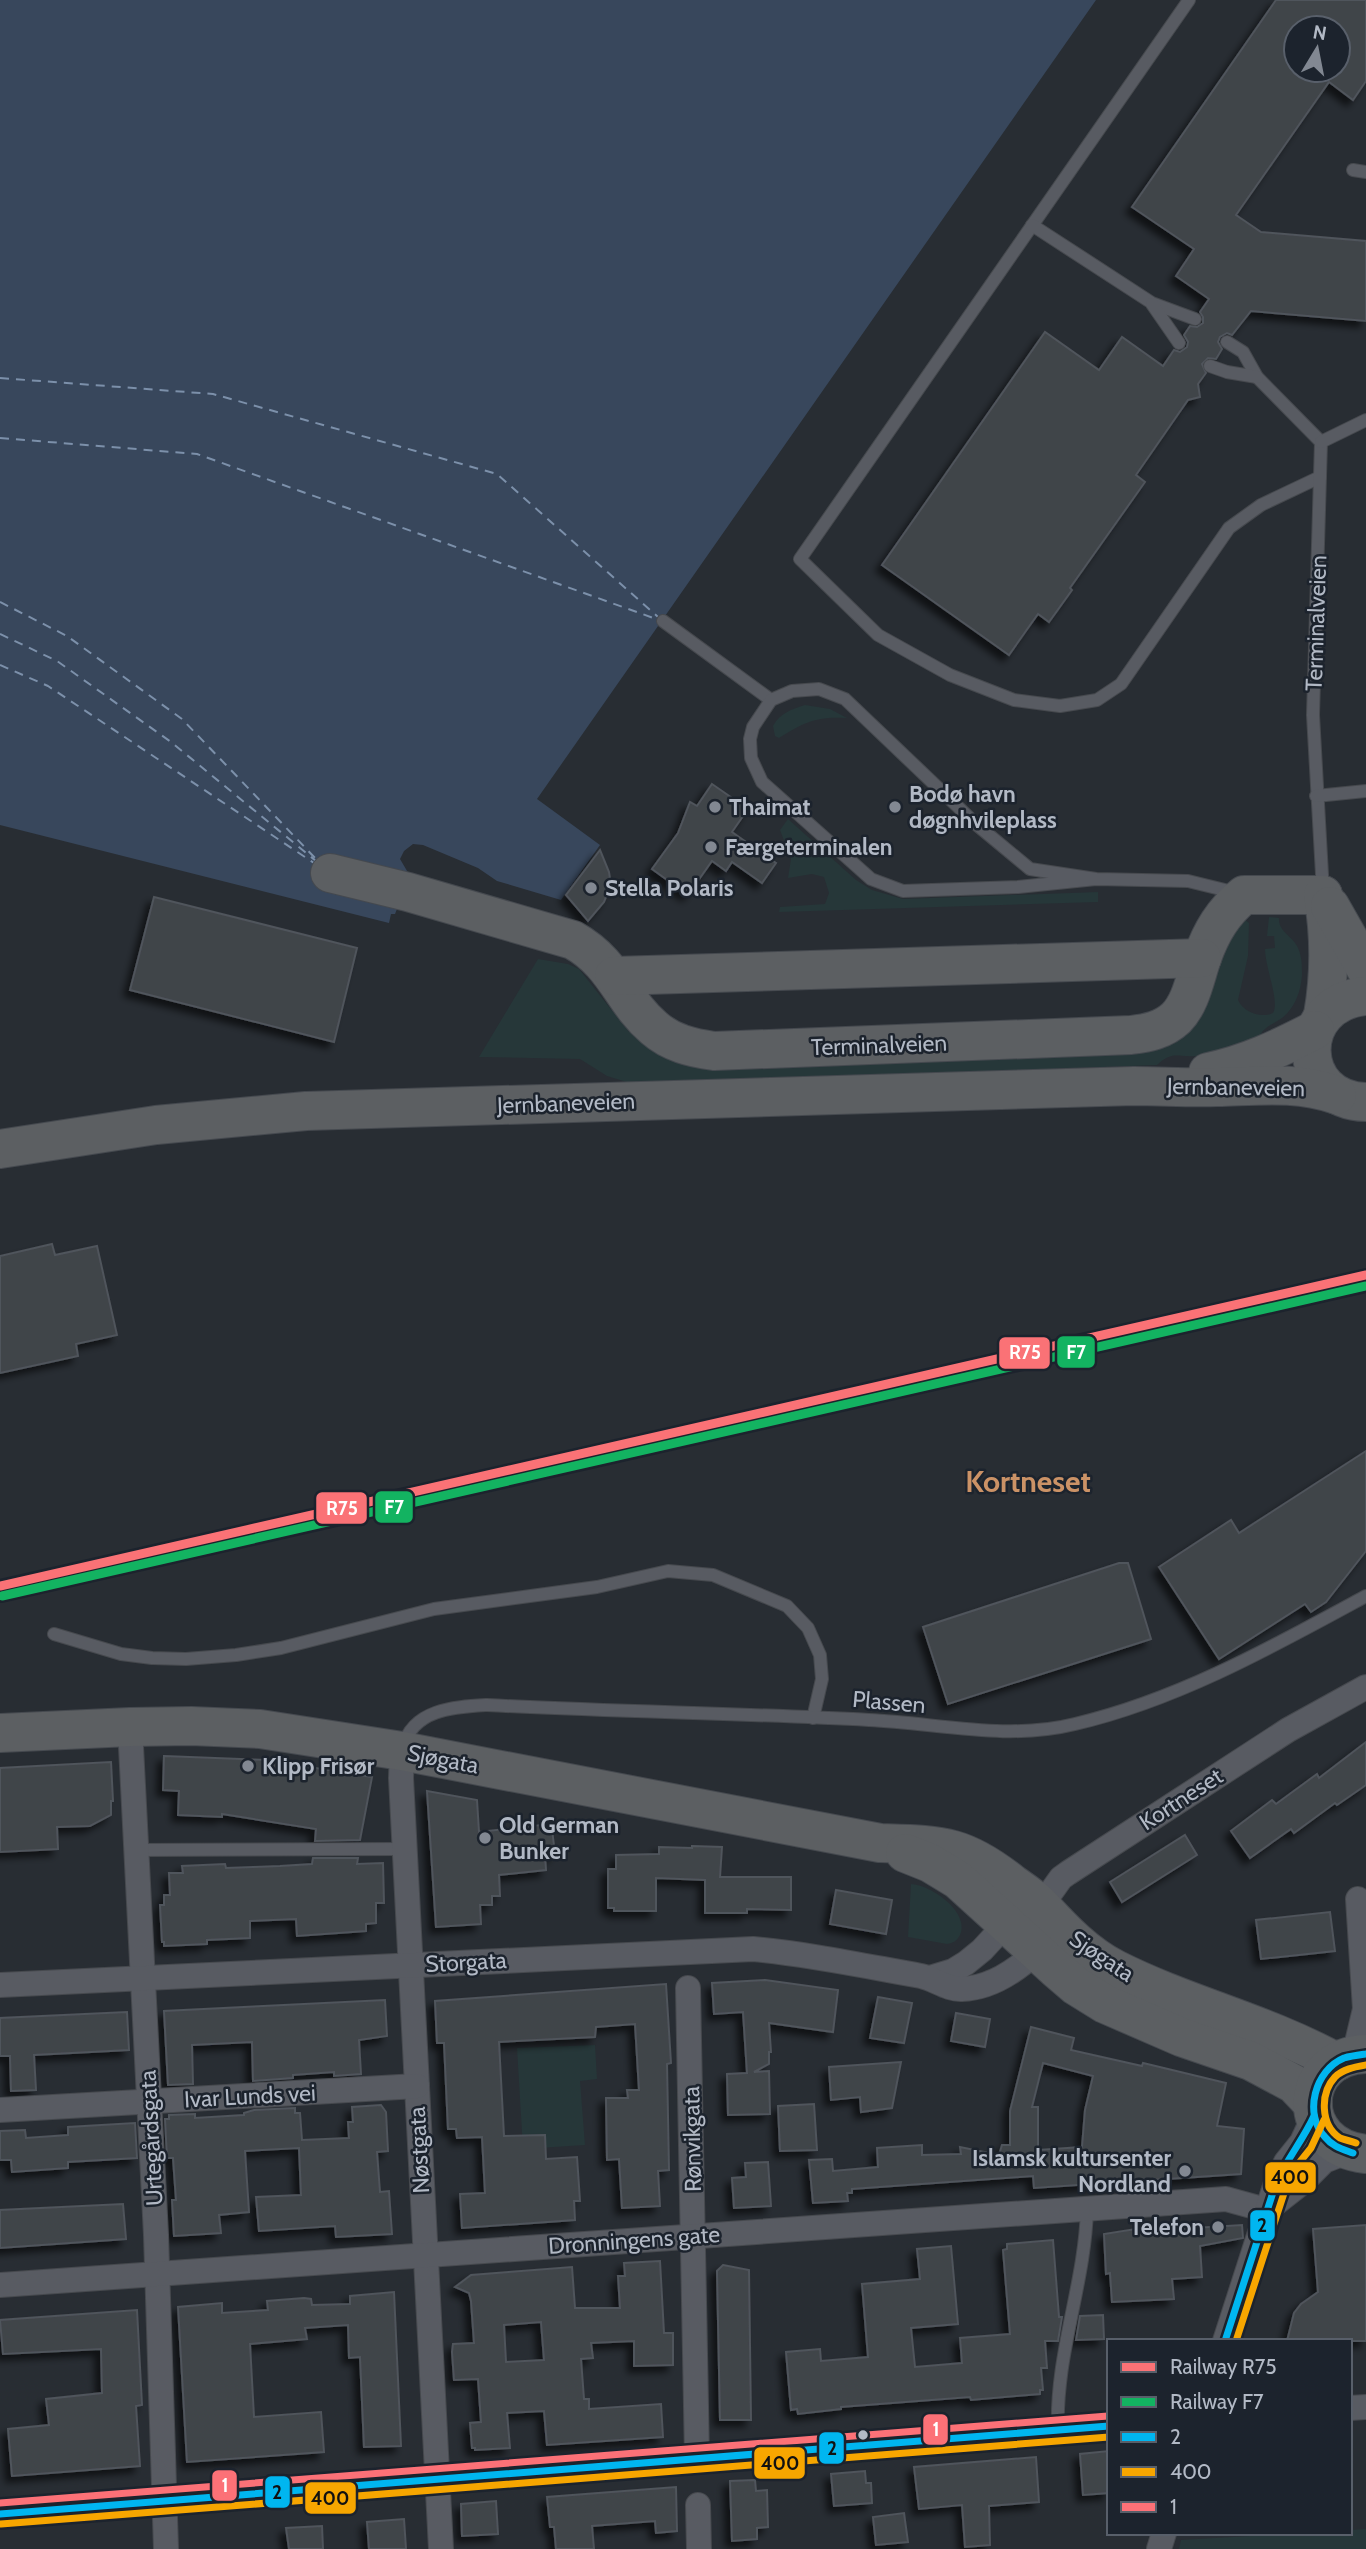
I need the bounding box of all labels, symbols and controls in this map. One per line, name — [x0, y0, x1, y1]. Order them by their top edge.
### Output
north arrow — [1282, 14, 1352, 84]
text: N — [1311, 20, 1328, 45]
street label: Terminalveien — [1300, 555, 1332, 691]
place label: Bodø havn døgnhvileplass — [909, 780, 1057, 834]
place label: Thaimat — [729, 793, 811, 821]
marker: Thaimat — [707, 799, 723, 815]
marker: Bodø havn døgnhvileplass — [887, 799, 903, 815]
place label: Færgeterminalen — [725, 833, 892, 861]
marker: Færgeterminalen — [703, 839, 719, 855]
place label: Stella Polaris — [605, 874, 734, 902]
marker: Stella Polaris — [583, 880, 599, 896]
street label: Terminalveien — [811, 1029, 947, 1061]
street label: Jernbaneveien — [1166, 1072, 1305, 1102]
street label: Jernbaneveien — [495, 1087, 636, 1119]
line badge: F7 — [1056, 1335, 1096, 1369]
line badge: R75 — [998, 1336, 1051, 1370]
text: R75 — [1009, 1341, 1041, 1364]
text: F7 — [1066, 1341, 1086, 1364]
district label: Kortneset — [965, 1463, 1091, 1500]
line badge: F7 — [374, 1490, 414, 1524]
line badge: R75 — [315, 1491, 368, 1525]
text: F7 — [384, 1496, 404, 1519]
text: R75 — [326, 1497, 358, 1520]
street label: Plassen — [851, 1685, 927, 1719]
street label: Sjøgata — [405, 1738, 481, 1780]
place label: Klipp Frisør — [262, 1752, 375, 1780]
marker: Klipp Frisør — [240, 1758, 256, 1774]
street label: Kortneset — [1134, 1762, 1228, 1836]
place label: Old German Bunker — [499, 1811, 619, 1865]
marker: Old German Bunker — [477, 1830, 493, 1846]
street label: Sjøgata — [1064, 1924, 1140, 1988]
street label: Storgata — [425, 1946, 507, 1978]
street label: Urtegårdsgata — [133, 2069, 169, 2207]
street label: Ivar Lunds vei — [183, 2079, 317, 2113]
street label: Rønvikgata — [677, 2086, 707, 2192]
street label: Nøstgata — [403, 2106, 435, 2194]
place label: Islamsk kultursenter Nordland — [972, 2144, 1171, 2198]
line badge: 400 — [1264, 2161, 1317, 2194]
marker: Islamsk kultursenter Nordland — [1177, 2163, 1193, 2179]
text: 400 — [1271, 2166, 1309, 2189]
line badge: 2 — [1249, 2209, 1276, 2242]
place label: Telefon — [1130, 2213, 1204, 2241]
text: 2 — [1257, 2214, 1267, 2237]
marker: Telefon — [1210, 2219, 1226, 2235]
street label: Dronningens gate — [547, 2220, 721, 2260]
legend — [1107, 2339, 1352, 2535]
text: Railway R75 — [1170, 2354, 1277, 2379]
text: Railway F7 — [1170, 2389, 1264, 2414]
line badge: 1 — [922, 2413, 949, 2446]
text: 1 — [932, 2418, 940, 2441]
text: 2 — [1170, 2424, 1181, 2449]
unlabelled marker — [856, 2428, 870, 2442]
line badge: 2 — [818, 2431, 845, 2465]
text: 2 — [827, 2437, 837, 2460]
line badge: 400 — [753, 2446, 806, 2480]
text: 400 — [761, 2452, 799, 2475]
text: 400 — [1170, 2459, 1211, 2484]
line badge: 1 — [211, 2469, 238, 2502]
text: 1 — [221, 2474, 229, 2497]
line badge: 2 — [264, 2475, 291, 2509]
text: 2 — [272, 2481, 282, 2504]
line badge: 400 — [304, 2481, 357, 2515]
text: 400 — [311, 2487, 349, 2510]
text: 1 — [1170, 2494, 1177, 2519]

